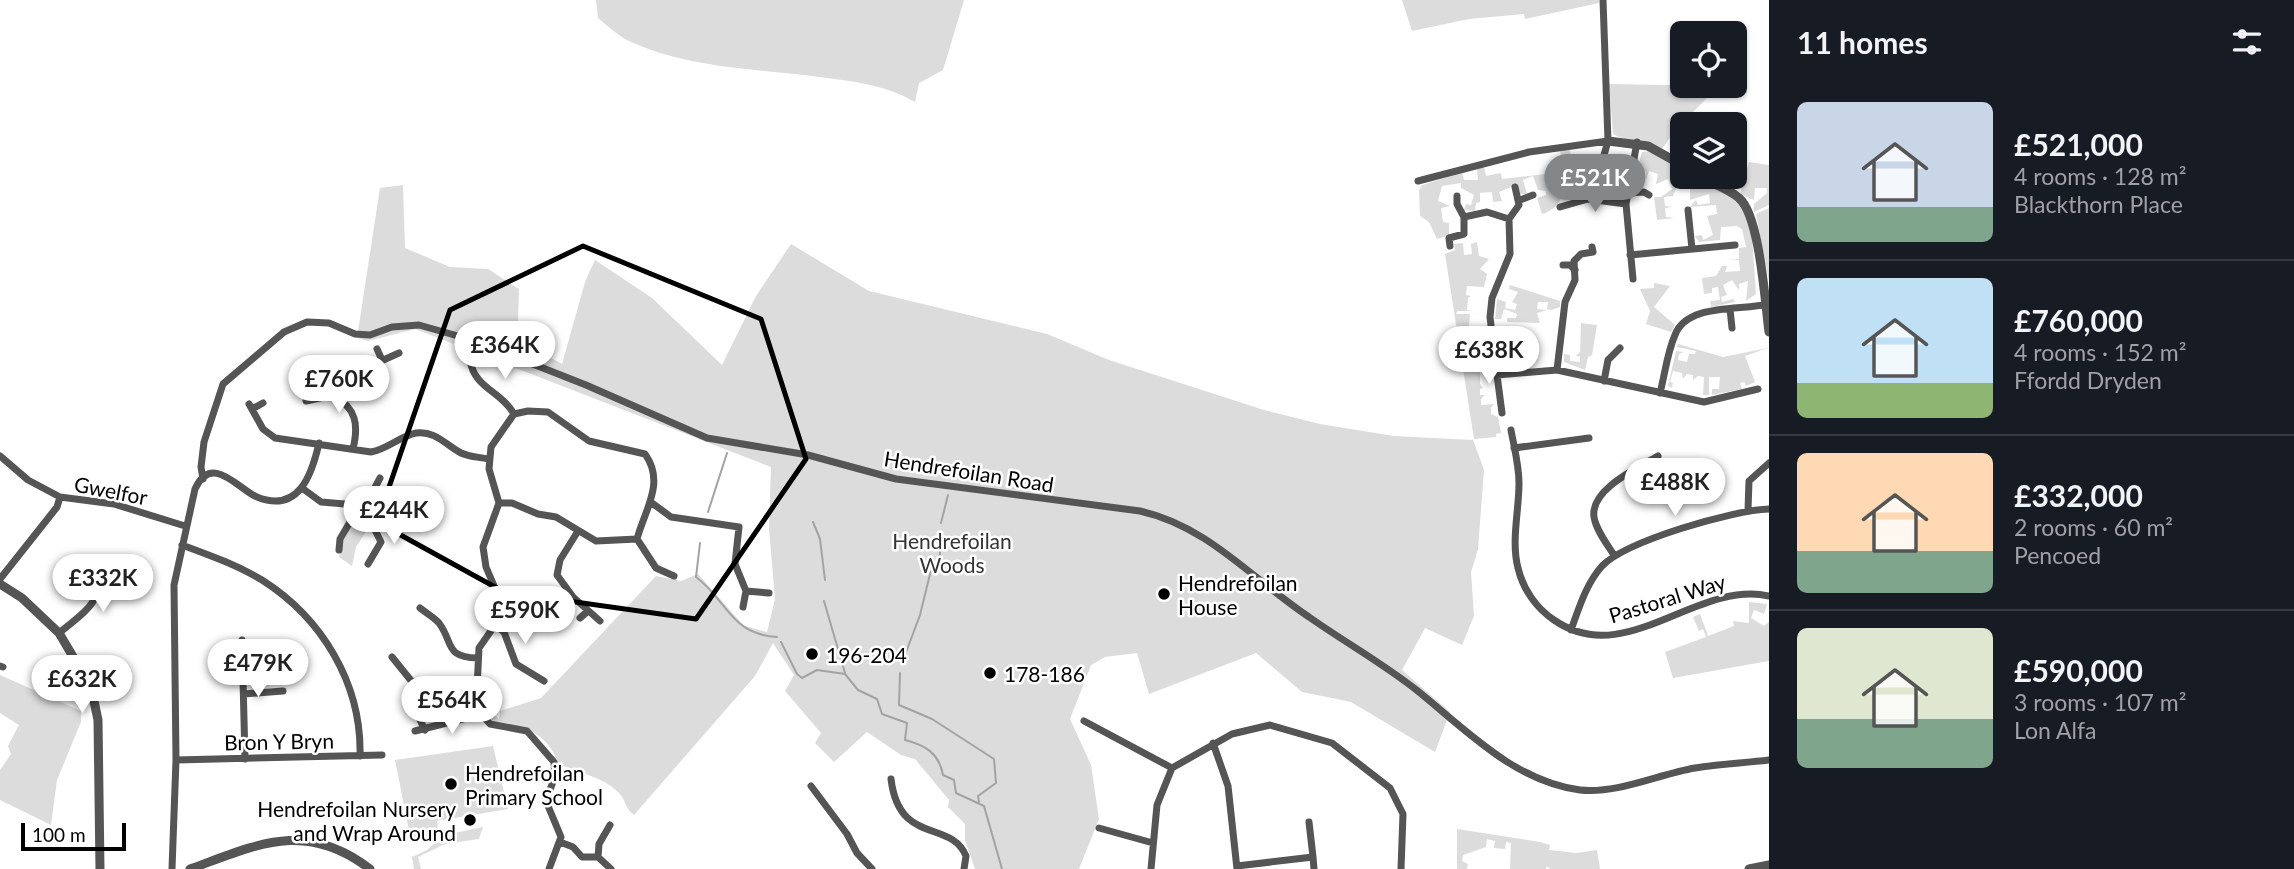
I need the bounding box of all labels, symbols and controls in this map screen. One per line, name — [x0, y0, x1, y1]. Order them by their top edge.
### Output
map controls — [1670, 21, 1747, 189]
button: locate — [1670, 21, 1747, 98]
icon: filters — [2228, 23, 2266, 61]
text: 11 homes — [1797, 24, 1928, 60]
button: layers — [1670, 112, 1747, 189]
text: £521,000 — [2014, 126, 2143, 162]
icon: home — [1853, 130, 1937, 214]
pin: £521K — [1546, 154, 1644, 214]
text: 4 rooms · 128 m² — [2014, 162, 2186, 190]
text: £521K — [1560, 163, 1630, 191]
text: Blackthorn Place — [2014, 190, 2183, 218]
text: £760,000 — [2014, 302, 2143, 338]
icon: home — [1853, 306, 1937, 390]
pin: £364K — [456, 322, 554, 381]
pin: £638K — [1440, 326, 1538, 386]
text: £364K — [470, 330, 540, 358]
text: £638K — [1454, 335, 1524, 363]
text: 4 rooms · 152 m² — [2014, 338, 2186, 366]
pin: £760K — [290, 356, 388, 415]
text: £760K — [304, 364, 374, 392]
text: Ffordd Dryden — [2014, 366, 2162, 394]
street label: Hendrefoilan Road — [882, 445, 1056, 497]
pin: £488K — [1626, 458, 1724, 518]
text: £488K — [1640, 467, 1710, 495]
street label: Gwelfor — [72, 471, 150, 509]
text: £332,000 — [2014, 477, 2143, 513]
icon: home — [1853, 481, 1937, 565]
pin: £244K — [345, 486, 443, 546]
text: £244K — [359, 495, 429, 523]
text: 2 rooms · 60 m² — [2014, 513, 2173, 541]
park label: Hendrefoilan Woods — [892, 528, 1012, 577]
text: Pencoed — [2014, 541, 2101, 569]
pin: £332K — [54, 554, 152, 614]
text: £332K — [68, 563, 138, 591]
street label: Pastoral Way — [1606, 568, 1729, 628]
place label: Hendrefoilan House — [1178, 570, 1298, 619]
pin: £590K — [476, 586, 574, 646]
marker: Hendrefoilan House — [1156, 586, 1172, 602]
text: £590K — [490, 595, 560, 623]
pin: £479K — [209, 640, 307, 699]
place label: 196-204 — [826, 642, 907, 667]
marker: 196-204 — [804, 646, 820, 662]
text: £479K — [223, 648, 293, 676]
text: £590,000 — [2014, 652, 2143, 688]
pin: £632K — [33, 656, 131, 715]
icon: home — [1853, 656, 1937, 740]
place label: 178-186 — [1004, 661, 1085, 686]
text: £632K — [47, 664, 117, 692]
marker: 178-186 — [982, 665, 998, 681]
pin: £564K — [403, 676, 501, 736]
text: £564K — [417, 685, 487, 713]
text: 3 rooms · 107 m² — [2014, 688, 2186, 716]
text: Lon Alfa — [2014, 716, 2096, 744]
street label: Bron Y Bryn — [224, 728, 334, 754]
place label: Hendrefoilan Primary School — [465, 760, 603, 809]
marker: Hendrefoilan Primary School — [443, 776, 459, 792]
place label: Hendrefoilan Nursery and Wrap Around — [257, 796, 456, 845]
marker: Hendrefoilan Nursery and Wrap Around — [462, 812, 478, 828]
scale bar — [21, 820, 126, 852]
text: 100 m — [32, 823, 86, 846]

